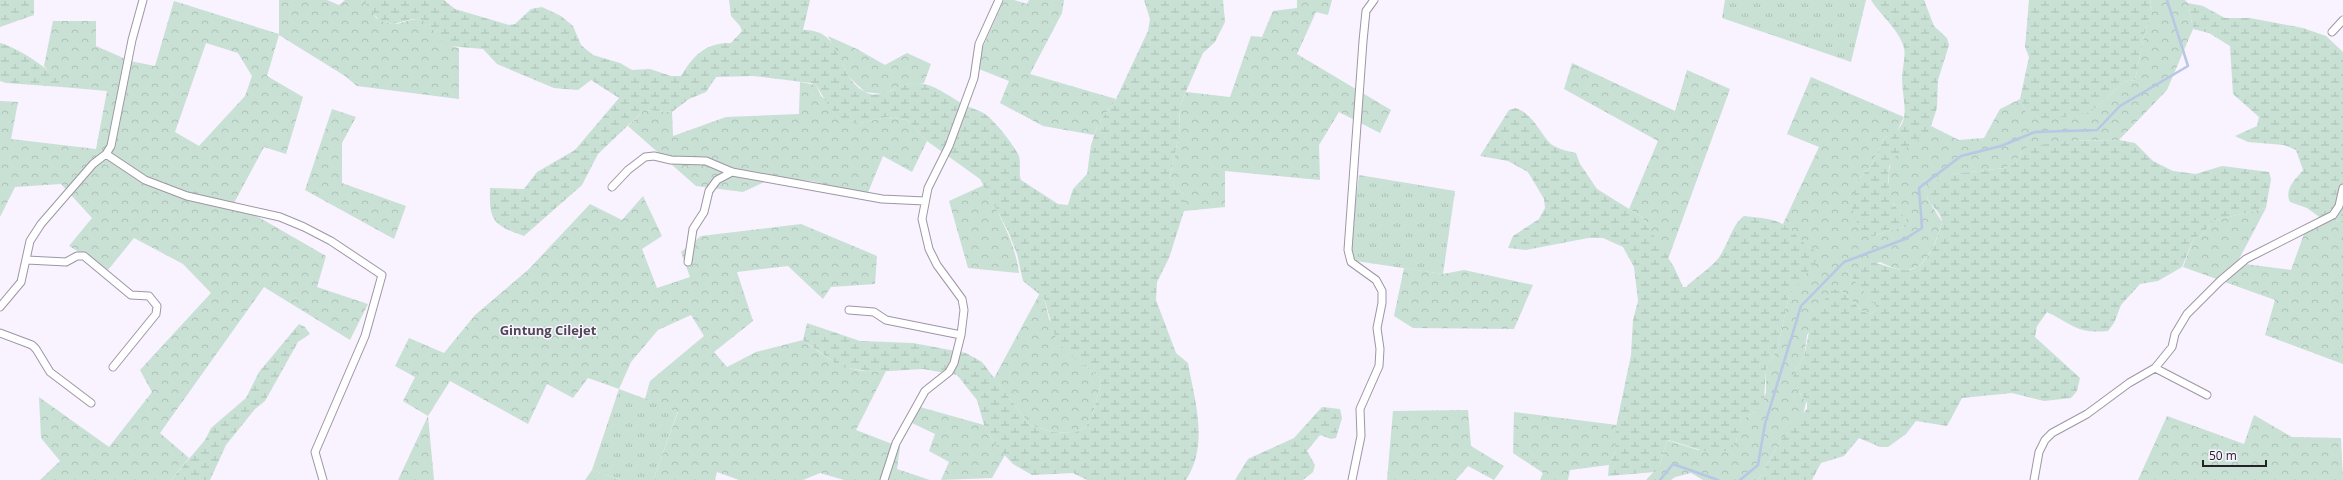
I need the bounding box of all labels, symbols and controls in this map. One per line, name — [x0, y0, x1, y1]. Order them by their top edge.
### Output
district label: Gintung Cilejet — [500, 321, 597, 339]
scale bar — [2203, 442, 2266, 468]
text: 50 m — [2209, 447, 2237, 464]

